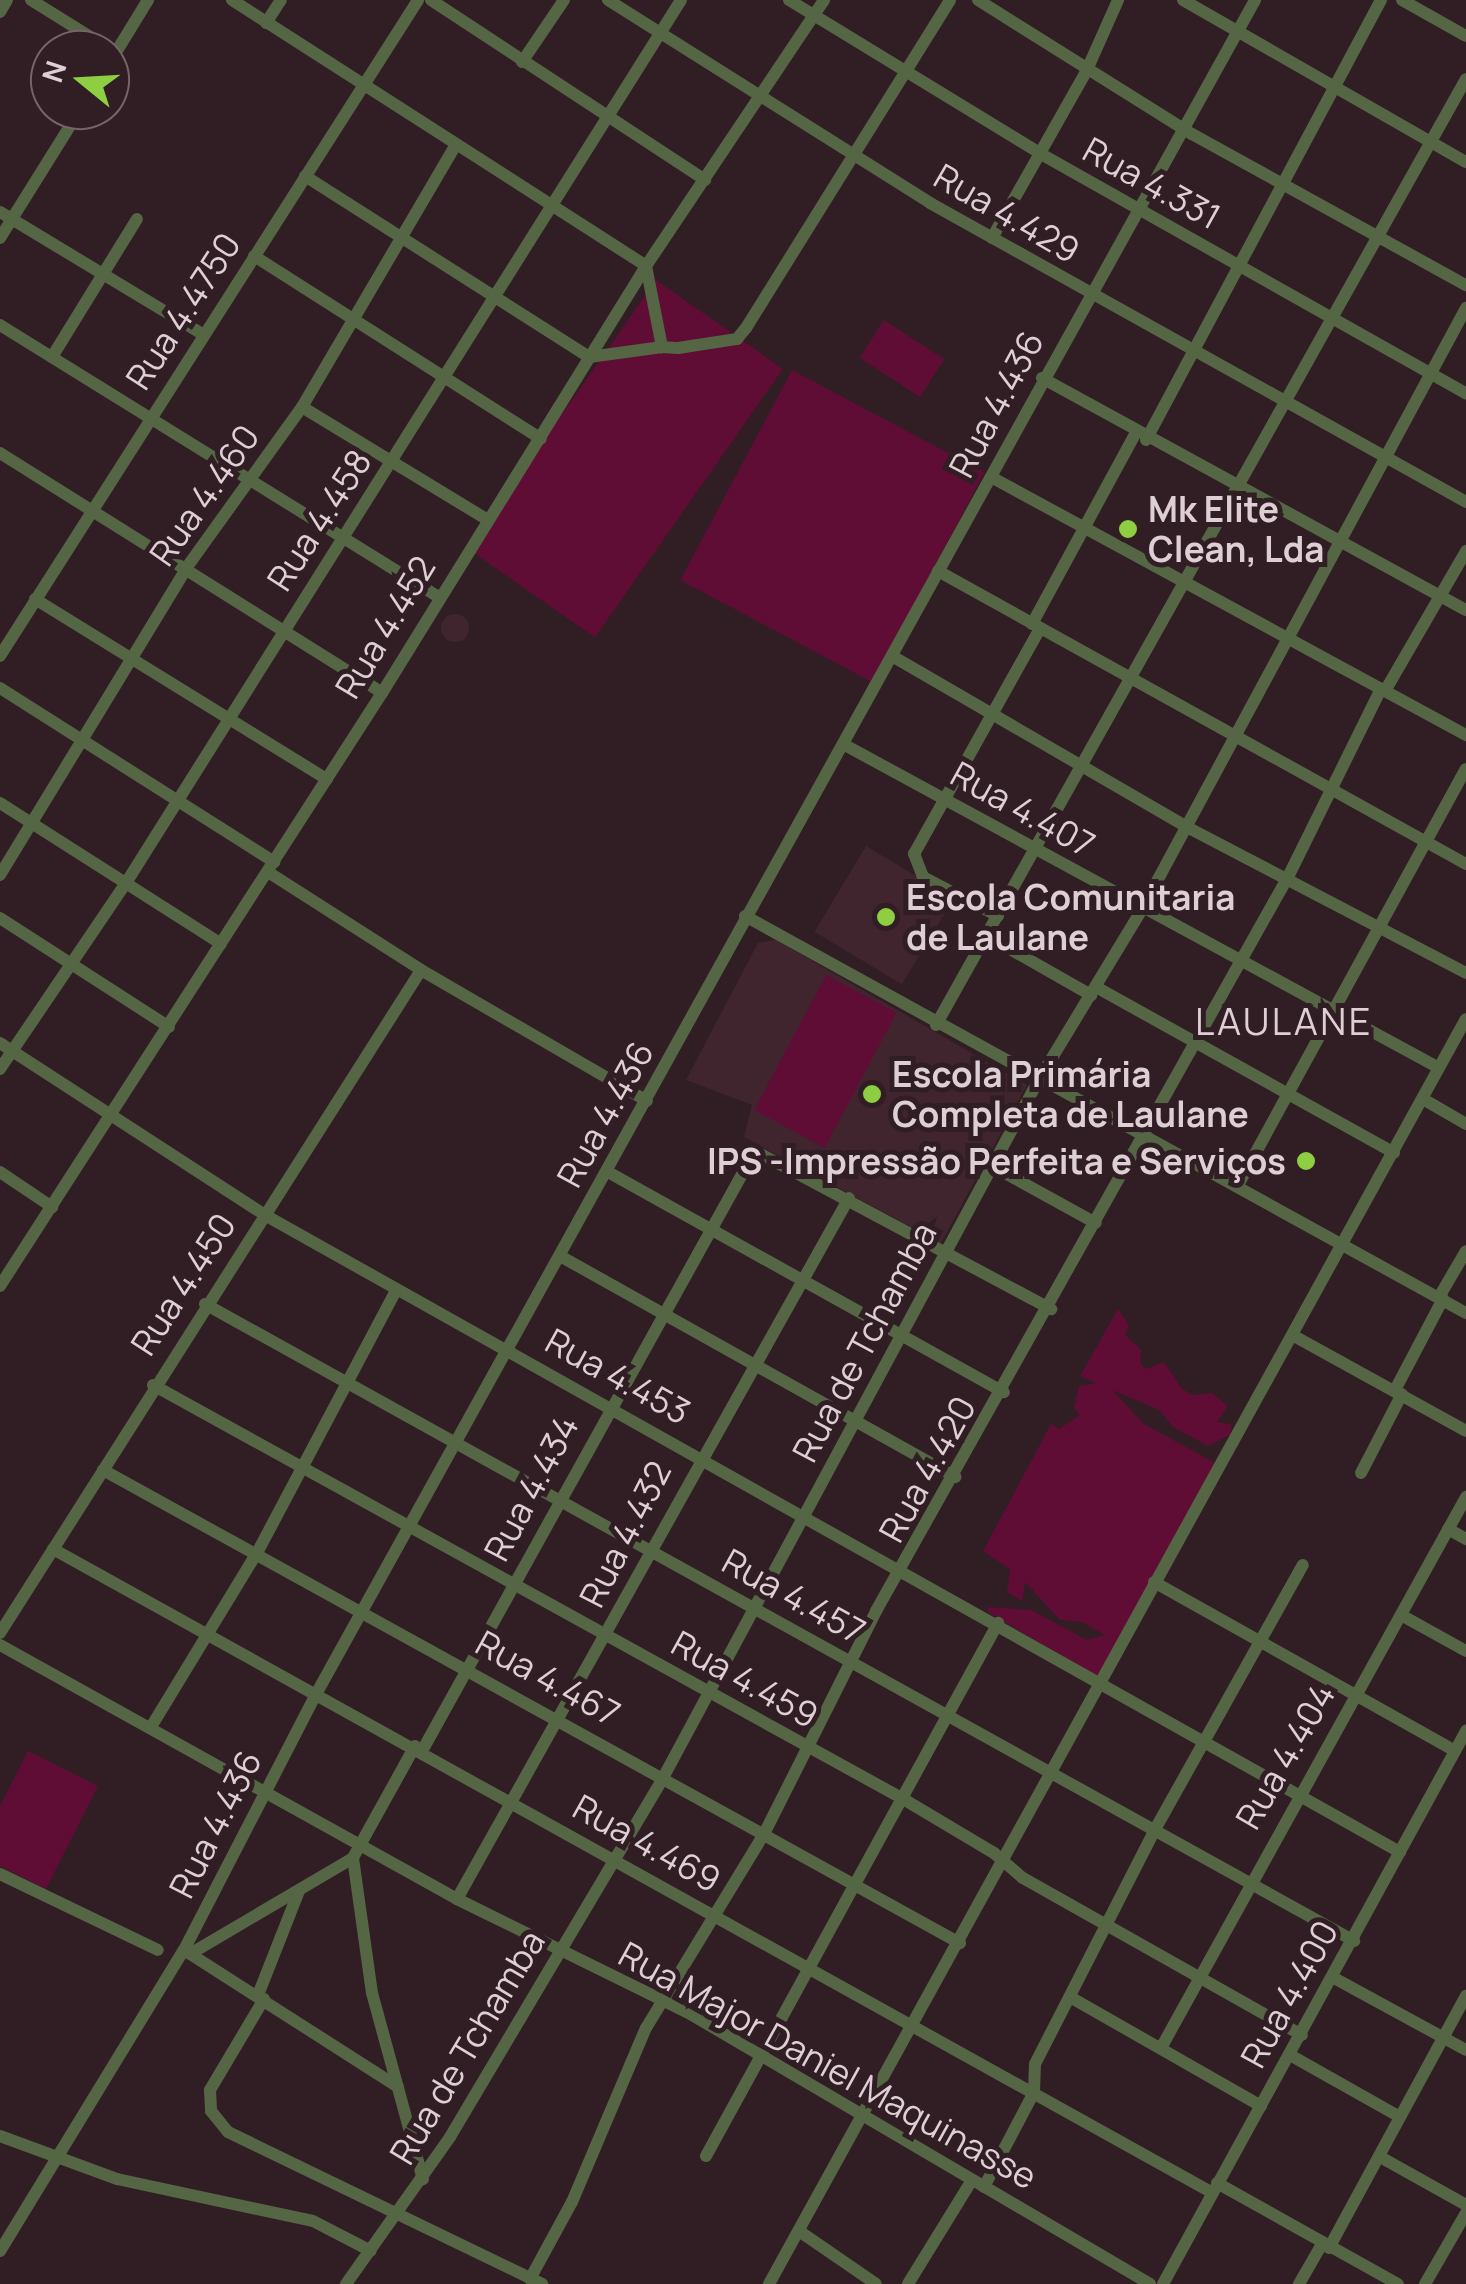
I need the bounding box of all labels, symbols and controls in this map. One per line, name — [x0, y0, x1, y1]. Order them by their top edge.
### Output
north arrow — [30, 30, 130, 130]
text: N — [32, 56, 75, 87]
street label: Rua 4.331 — [1076, 128, 1228, 238]
street label: Rua 4.429 — [927, 155, 1087, 271]
street label: Rua 4.4750 — [117, 225, 249, 397]
street label: Rua 4.436 — [940, 324, 1052, 484]
street label: Rua 4.460 — [140, 417, 268, 573]
street label: Rua 4.458 — [258, 442, 380, 598]
place label: Mk Elite Clean, Lda — [1148, 488, 1324, 570]
marker: Mk Elite Clean, Lda — [1117, 518, 1139, 540]
street label: Rua 4.452 — [326, 549, 444, 705]
street label: Rua 4.407 — [944, 752, 1102, 866]
place label: Escola Comunitaria de Laulane — [906, 876, 1235, 958]
marker: Escola Comunitaria de Laulane — [875, 906, 897, 928]
district label: LAULANE — [1195, 998, 1373, 1044]
street label: Rua 4.436 — [548, 1034, 662, 1194]
place label: Escola Primária Completa de Laulane — [892, 1053, 1249, 1135]
marker: Escola Primária Completa de Laulane — [861, 1083, 883, 1105]
place label: IPS -Impressão Perfeita e Serviços — [707, 1140, 1286, 1182]
marker: IPS -Impressão Perfeita e Serviços — [1295, 1150, 1317, 1172]
street label: Rua 4.450 — [122, 1205, 244, 1363]
street label: Rua de Tchamba — [783, 1215, 945, 1469]
street label: Rua 4.453 — [539, 1319, 697, 1433]
street label: Rua 4.420 — [870, 1389, 984, 1549]
street label: Rua 4.434 — [475, 1408, 587, 1568]
street label: Rua 4.432 — [570, 1454, 680, 1614]
street label: Rua 4.457 — [715, 1540, 873, 1652]
street label: Rua 4.467 — [469, 1621, 627, 1735]
street label: Rua 4.459 — [665, 1622, 825, 1736]
street label: Rua 4.404 — [1227, 1676, 1343, 1836]
street label: Rua 4.436 — [160, 1743, 270, 1905]
street label: Rua 4.469 — [566, 1785, 728, 1901]
street label: Rua 4.400 — [1231, 1913, 1347, 2075]
street label: Rua de Tchamba — [381, 1923, 553, 2171]
street label: Rua Major Daniel Maquinasse — [612, 1933, 1044, 2197]

